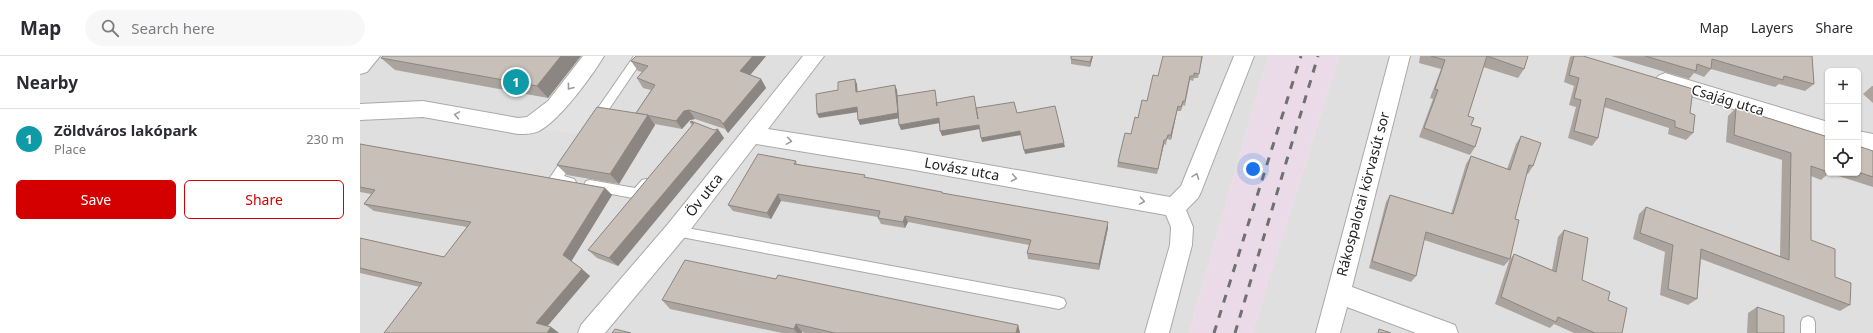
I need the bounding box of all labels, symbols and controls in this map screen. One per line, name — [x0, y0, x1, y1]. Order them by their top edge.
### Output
search box — [85, 10, 365, 46]
text: Map — [20, 15, 61, 41]
icon: search — [99, 17, 121, 39]
text: Search here — [131, 18, 215, 38]
text: Map — [1700, 18, 1729, 37]
text: Layers — [1751, 18, 1793, 37]
text: Share — [1815, 18, 1853, 37]
pin: 1 — [503, 67, 529, 97]
map controls — [1825, 68, 1861, 176]
button: + — [1825, 68, 1861, 104]
text: Nearby — [16, 71, 78, 94]
street label: Csajág utca — [1689, 79, 1767, 120]
one-way arrow — [568, 83, 575, 90]
button: − — [1825, 104, 1861, 140]
street label: Rákospalotai körvasút sor — [1331, 109, 1394, 278]
one-way arrow — [454, 112, 460, 120]
text: Zöldváros lakópark — [54, 120, 197, 140]
text: 1 — [25, 130, 33, 148]
text: 230 m — [306, 130, 344, 148]
one-way arrow — [786, 136, 792, 145]
text: Place — [54, 140, 86, 158]
button: locate — [1825, 140, 1861, 176]
street label: Lovász utca — [923, 153, 1001, 184]
your location — [1243, 159, 1263, 179]
street label: Öv utca — [681, 169, 726, 220]
one-way arrow — [1192, 173, 1200, 180]
one-way arrow — [1011, 174, 1017, 182]
button: Save — [16, 180, 176, 219]
button: Share — [184, 180, 344, 219]
one-way arrow — [1139, 197, 1145, 205]

